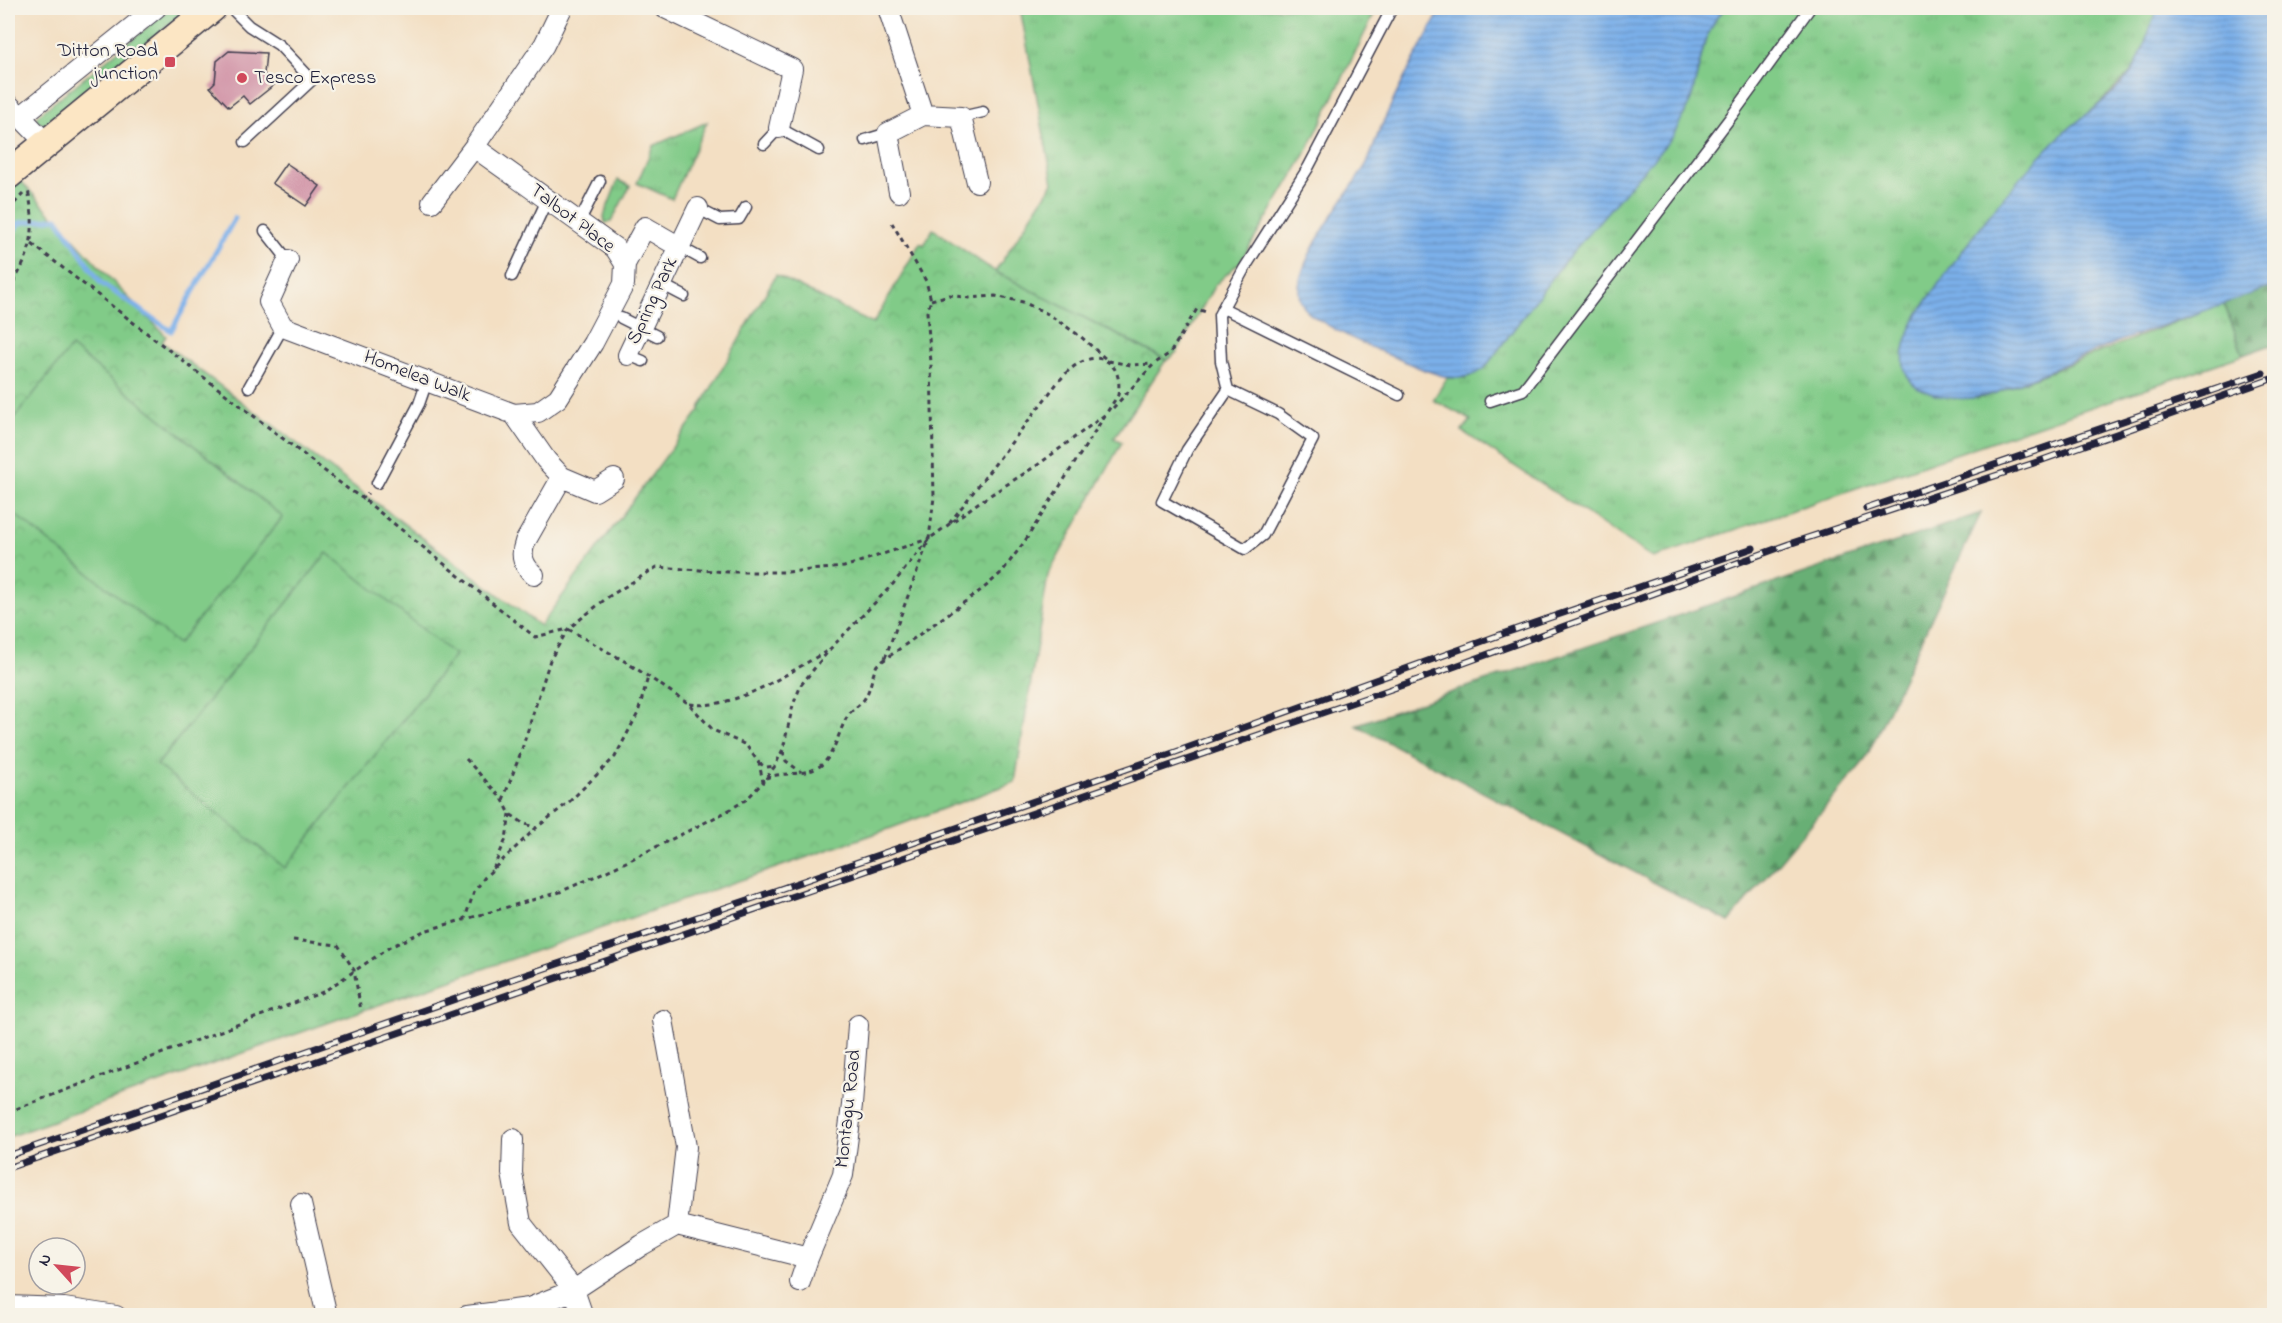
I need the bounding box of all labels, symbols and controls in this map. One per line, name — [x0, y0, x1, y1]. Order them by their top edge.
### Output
place label: Ditton Road junction — [57, 37, 158, 89]
marker: Ditton Road junction — [163, 55, 177, 69]
place label: Tesco Express — [254, 64, 376, 93]
marker: Tesco Express — [235, 71, 249, 85]
street label: Talbot Place — [523, 177, 621, 261]
street label: Spring Park — [620, 252, 687, 350]
street label: Homelea Walk — [359, 343, 475, 411]
street label: Montagu Road — [828, 1048, 871, 1170]
north arrow — [27, 1236, 87, 1296]
text: N — [32, 1250, 59, 1270]

